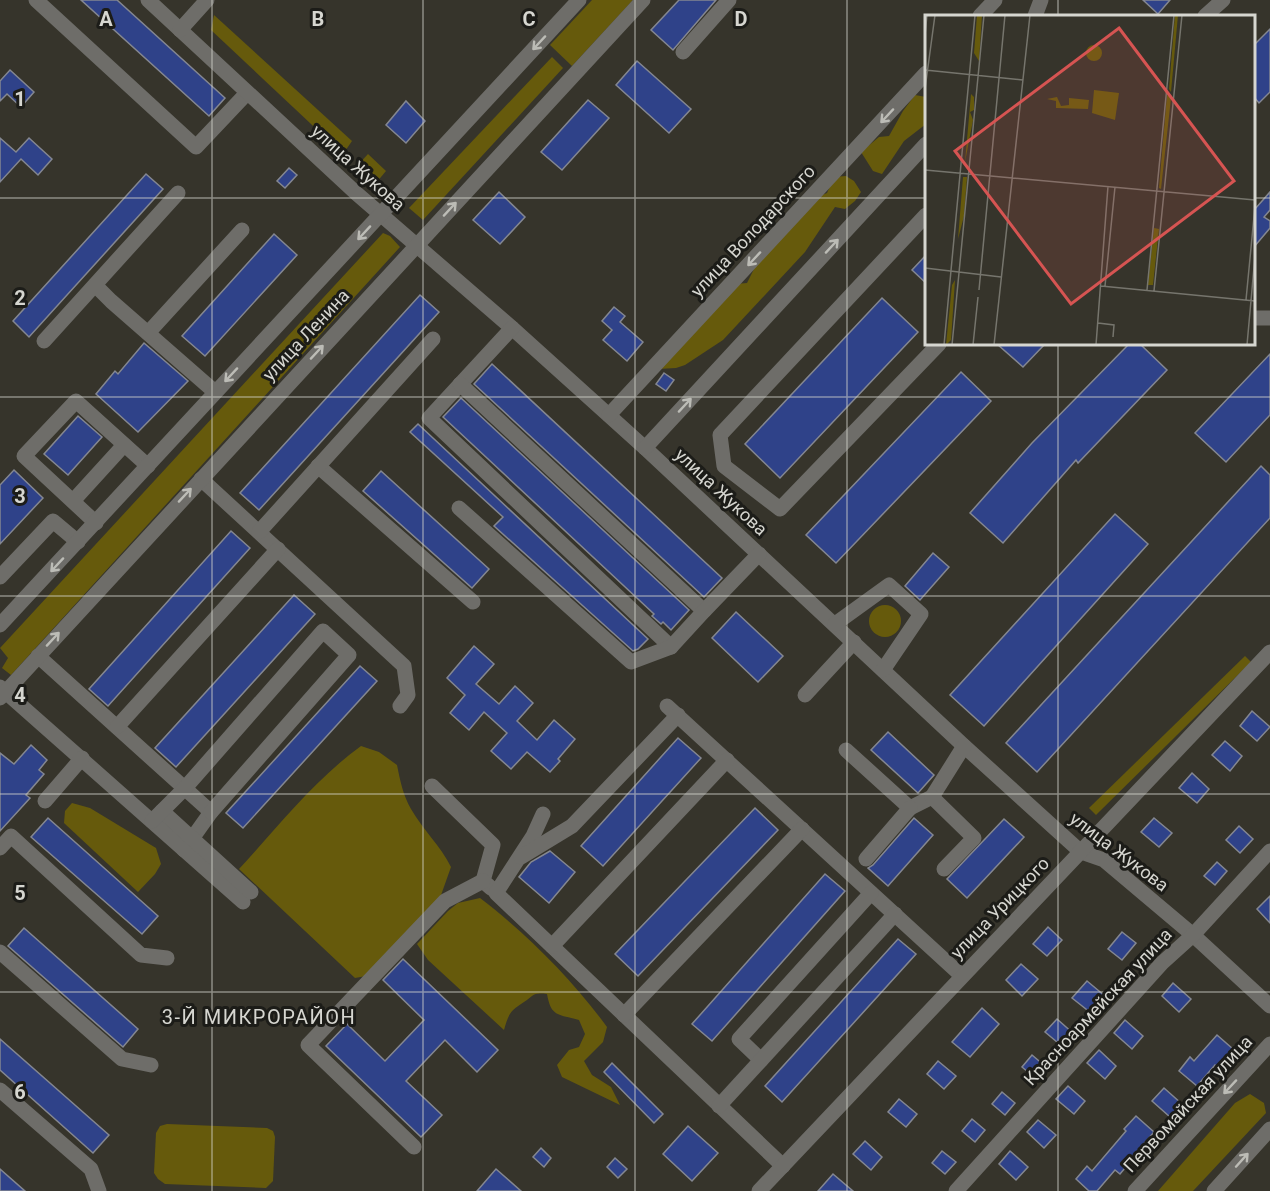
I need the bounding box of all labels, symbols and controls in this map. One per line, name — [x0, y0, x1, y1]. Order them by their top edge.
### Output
text: A — [99, 7, 113, 31]
text: B — [312, 7, 324, 31]
text: C — [522, 7, 536, 31]
text: D — [735, 7, 748, 31]
inset map — [925, 15, 1255, 345]
one-way arrow — [533, 35, 547, 50]
text: 1 — [14, 87, 26, 111]
one-way arrow — [879, 109, 894, 124]
street label: улица Жукова — [307, 120, 409, 215]
street label: улица Володарского — [686, 160, 819, 301]
one-way arrow — [443, 202, 457, 217]
one-way arrow — [357, 225, 372, 240]
one-way arrow — [824, 239, 839, 254]
one-way arrow — [747, 251, 761, 266]
street label: улица Ленина — [258, 285, 353, 385]
text: 2 — [14, 286, 26, 310]
one-way arrow — [310, 345, 324, 360]
one-way arrow — [224, 367, 238, 382]
one-way arrow — [678, 398, 692, 413]
street label: улица Жукова — [671, 444, 772, 540]
text: 3 — [14, 484, 26, 508]
one-way arrow — [178, 488, 192, 503]
one-way arrow — [50, 557, 64, 572]
one-way arrow — [46, 632, 60, 647]
text: 4 — [14, 683, 26, 707]
street label: улица Жукова — [1066, 808, 1173, 896]
street label: улица Урицкого — [946, 853, 1053, 963]
text: 5 — [14, 881, 26, 905]
street label: Красноармейская улица — [1019, 924, 1176, 1090]
district label: 3-Й МИКРОРАЙОН — [162, 1005, 356, 1029]
street label: Первомайская улица — [1119, 1031, 1256, 1176]
text: 6 — [14, 1080, 26, 1104]
one-way arrow — [1223, 1080, 1238, 1095]
one-way arrow — [1235, 1153, 1249, 1168]

